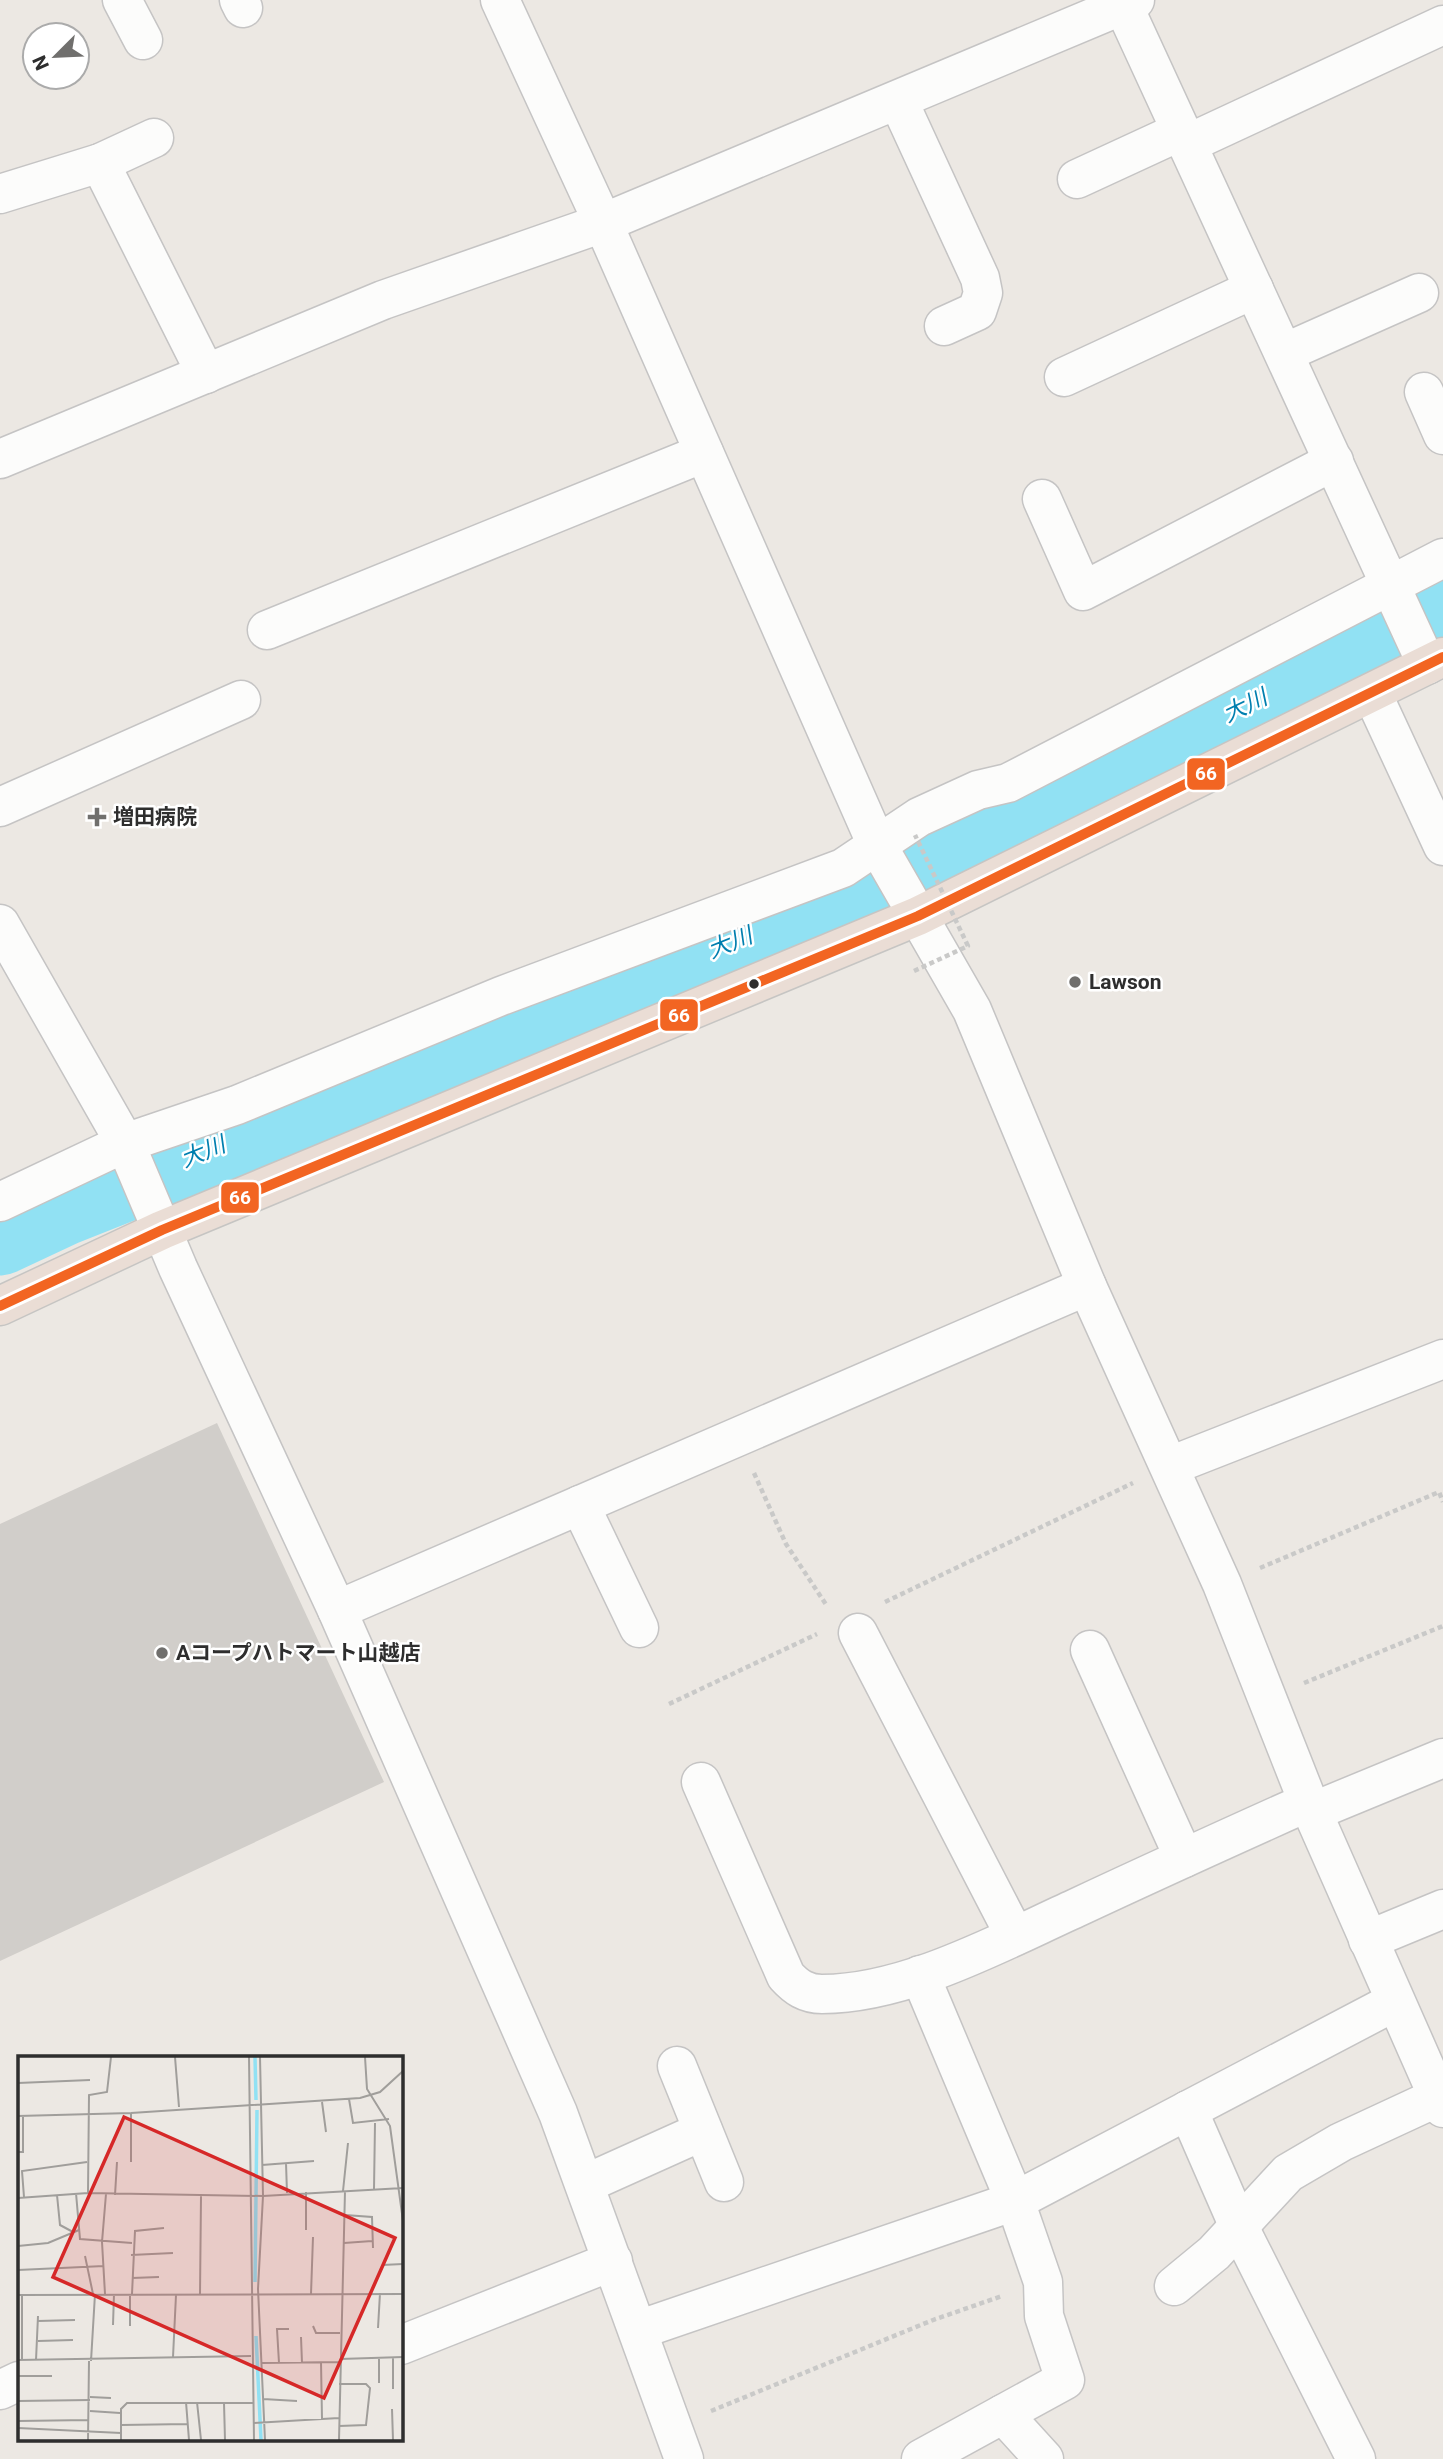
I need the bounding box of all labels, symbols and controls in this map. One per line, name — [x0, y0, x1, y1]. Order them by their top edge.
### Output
north arrow — [21, 21, 91, 91]
text: N — [28, 52, 54, 74]
water label: 大川 — [1218, 682, 1274, 728]
line badge: 66 — [1186, 757, 1226, 791]
text: 66 — [1195, 762, 1217, 785]
place label: 増田病院 — [113, 805, 197, 829]
marker: 増田病院 — [87, 807, 107, 827]
water label: 大川 — [704, 921, 759, 964]
place label: Lawson — [1089, 970, 1161, 994]
marker: Lawson — [1067, 974, 1083, 990]
unlabelled marker — [747, 977, 761, 991]
line badge: 66 — [659, 998, 699, 1032]
text: 66 — [668, 1004, 690, 1027]
water label: 大川 — [177, 1130, 232, 1173]
line badge: 66 — [220, 1181, 260, 1214]
text: 66 — [229, 1186, 251, 1209]
place label: Aコープハトマート山越店 — [176, 1641, 420, 1665]
marker: Aコープハトマート山越店 — [154, 1645, 170, 1661]
inset map — [18, 2056, 402, 2442]

